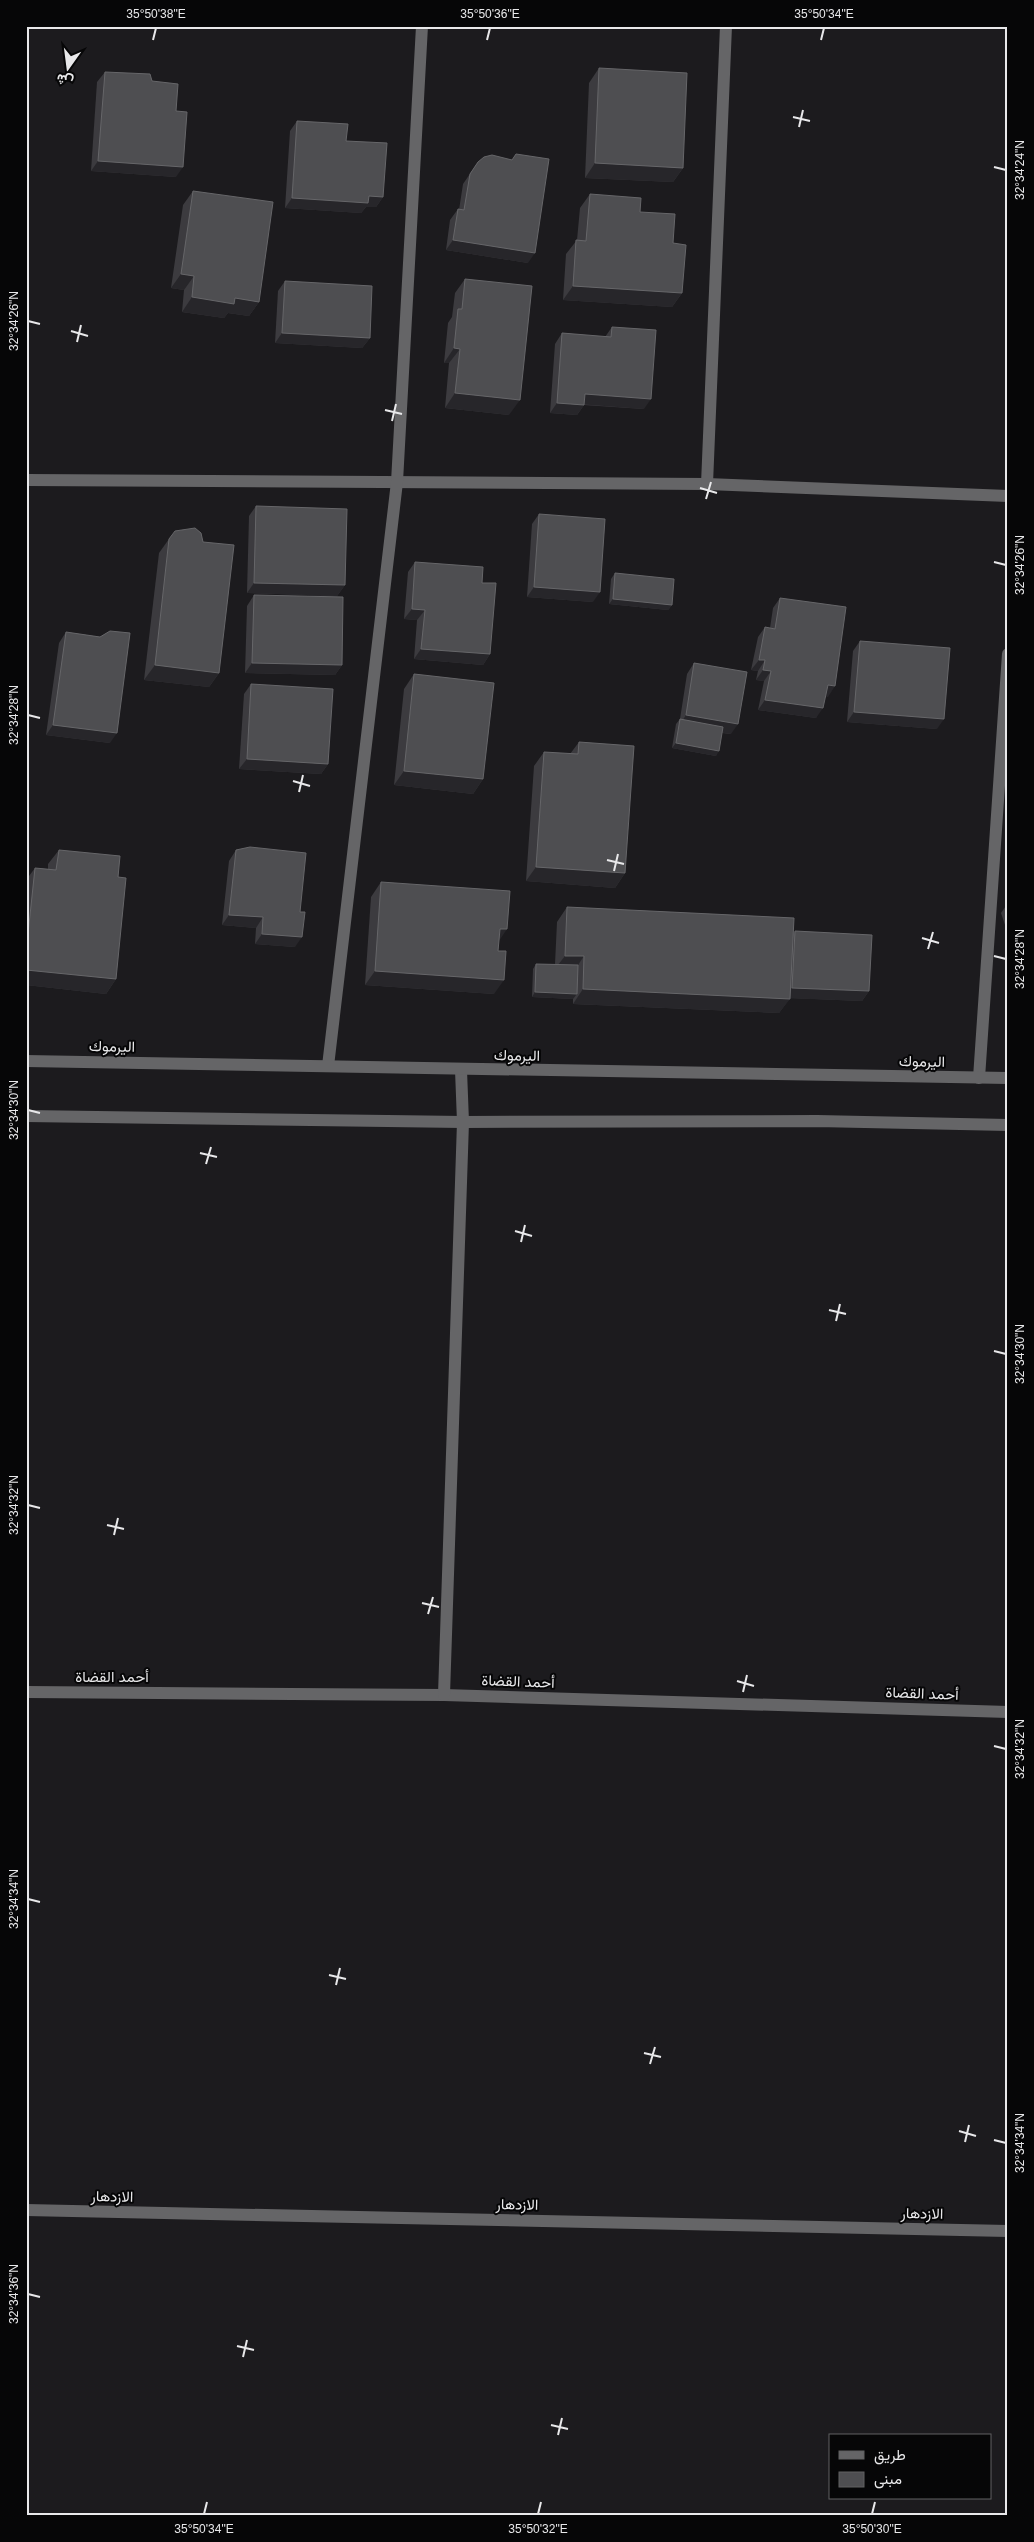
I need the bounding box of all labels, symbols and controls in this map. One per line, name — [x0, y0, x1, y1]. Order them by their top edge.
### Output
text: 35°50'38"E — [126, 7, 186, 21]
text: 35°50'36"E — [460, 7, 520, 21]
text: 35°50'34"E — [794, 7, 854, 21]
north arrow — [42, 42, 92, 92]
text: ش — [55, 70, 75, 90]
text: 32°34'24"N — [1013, 140, 1027, 200]
text: 32°34'26"N — [7, 291, 21, 351]
text: 32°34'26"N — [1013, 535, 1027, 595]
text: 32°34'28"N — [7, 685, 21, 745]
text: 32°34'28"N — [1013, 929, 1027, 989]
street label: اليرموك — [89, 1037, 135, 1056]
street label: اليرموك — [494, 1046, 540, 1065]
street label: اليرموك — [899, 1052, 945, 1071]
text: 32°34'30"N — [7, 1080, 21, 1140]
text: 32°34'30"N — [1013, 1324, 1027, 1384]
text: 32°34'32"N — [7, 1475, 21, 1535]
street label: أحمد القضاة — [75, 1668, 149, 1685]
street label: أحمد القضاة — [481, 1671, 555, 1691]
street label: أحمد القضاة — [885, 1683, 959, 1703]
text: 32°34'32"N — [1013, 1719, 1027, 1779]
text: 32°34'34"N — [7, 1869, 21, 1929]
text: 32°34'34"N — [1013, 2113, 1027, 2173]
street label: الازدهار — [90, 2187, 133, 2206]
street label: الازدهار — [495, 2195, 538, 2214]
street label: الازدهار — [900, 2204, 943, 2223]
text: 32°34'36"N — [7, 2264, 21, 2324]
legend — [829, 2434, 992, 2500]
text: طريق — [874, 2446, 906, 2465]
text: مبنى — [874, 2470, 902, 2489]
text: 35°50'34"E — [174, 2522, 234, 2536]
text: 35°50'32"E — [508, 2522, 568, 2536]
text: 35°50'30"E — [842, 2522, 902, 2536]

